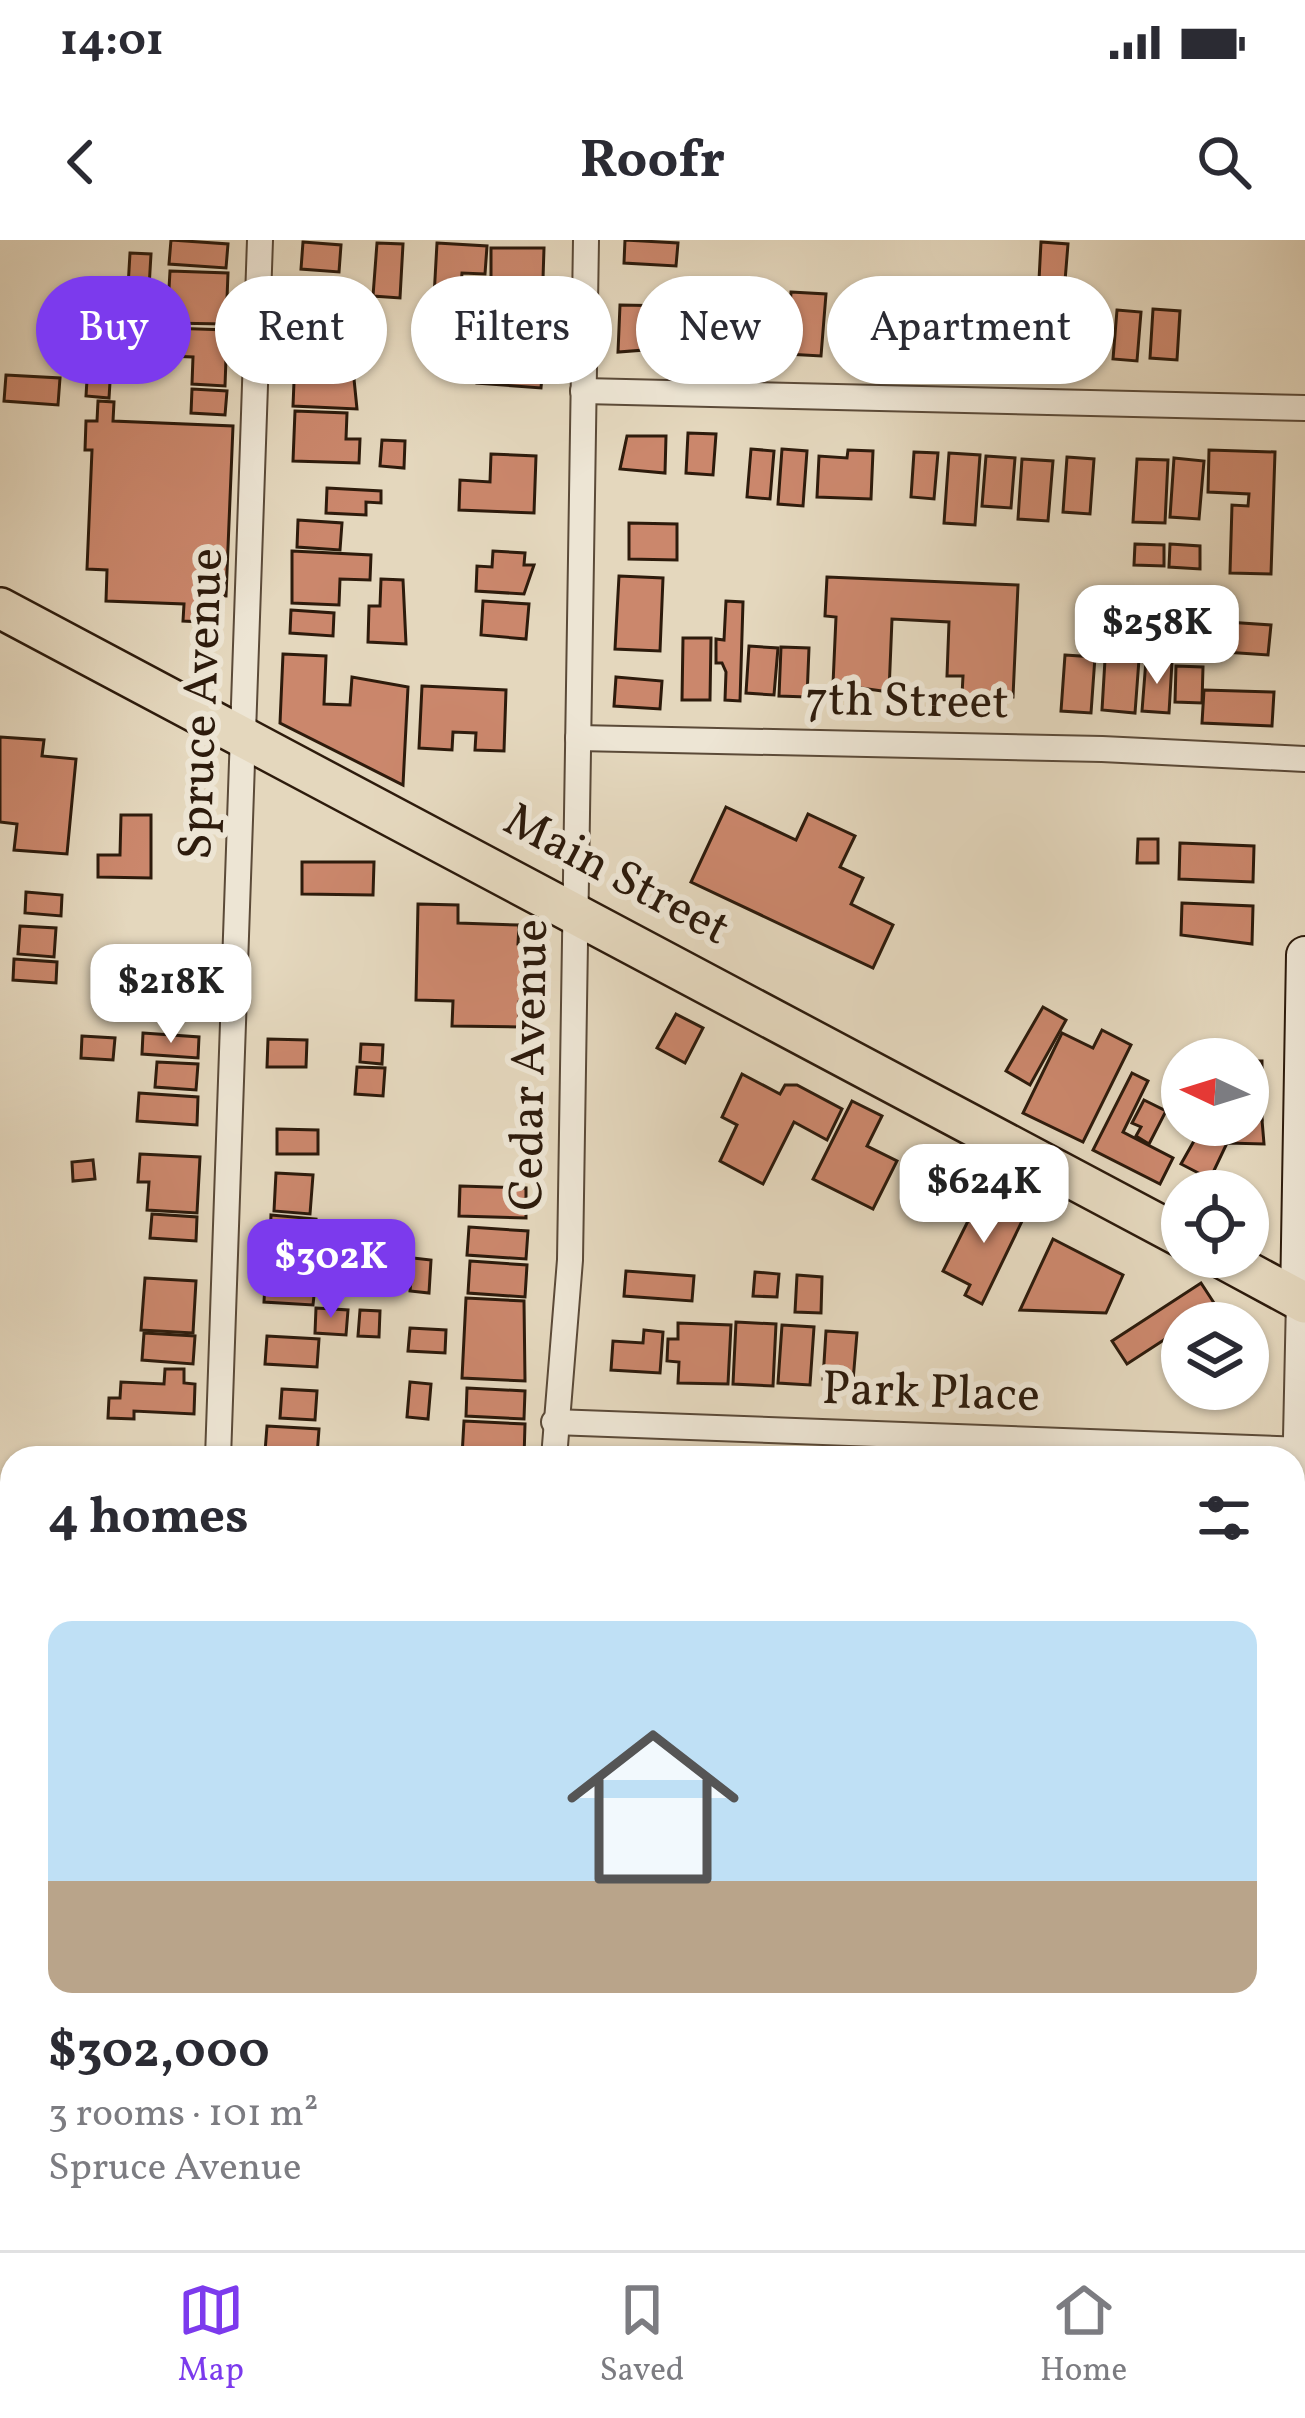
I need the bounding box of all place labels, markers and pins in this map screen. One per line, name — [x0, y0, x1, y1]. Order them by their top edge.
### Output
pin: $258K — [1073, 585, 1241, 687]
pin: $218K — [87, 944, 255, 1046]
pin: $624K — [900, 1144, 1068, 1246]
pin: $302K — [247, 1219, 415, 1321]

